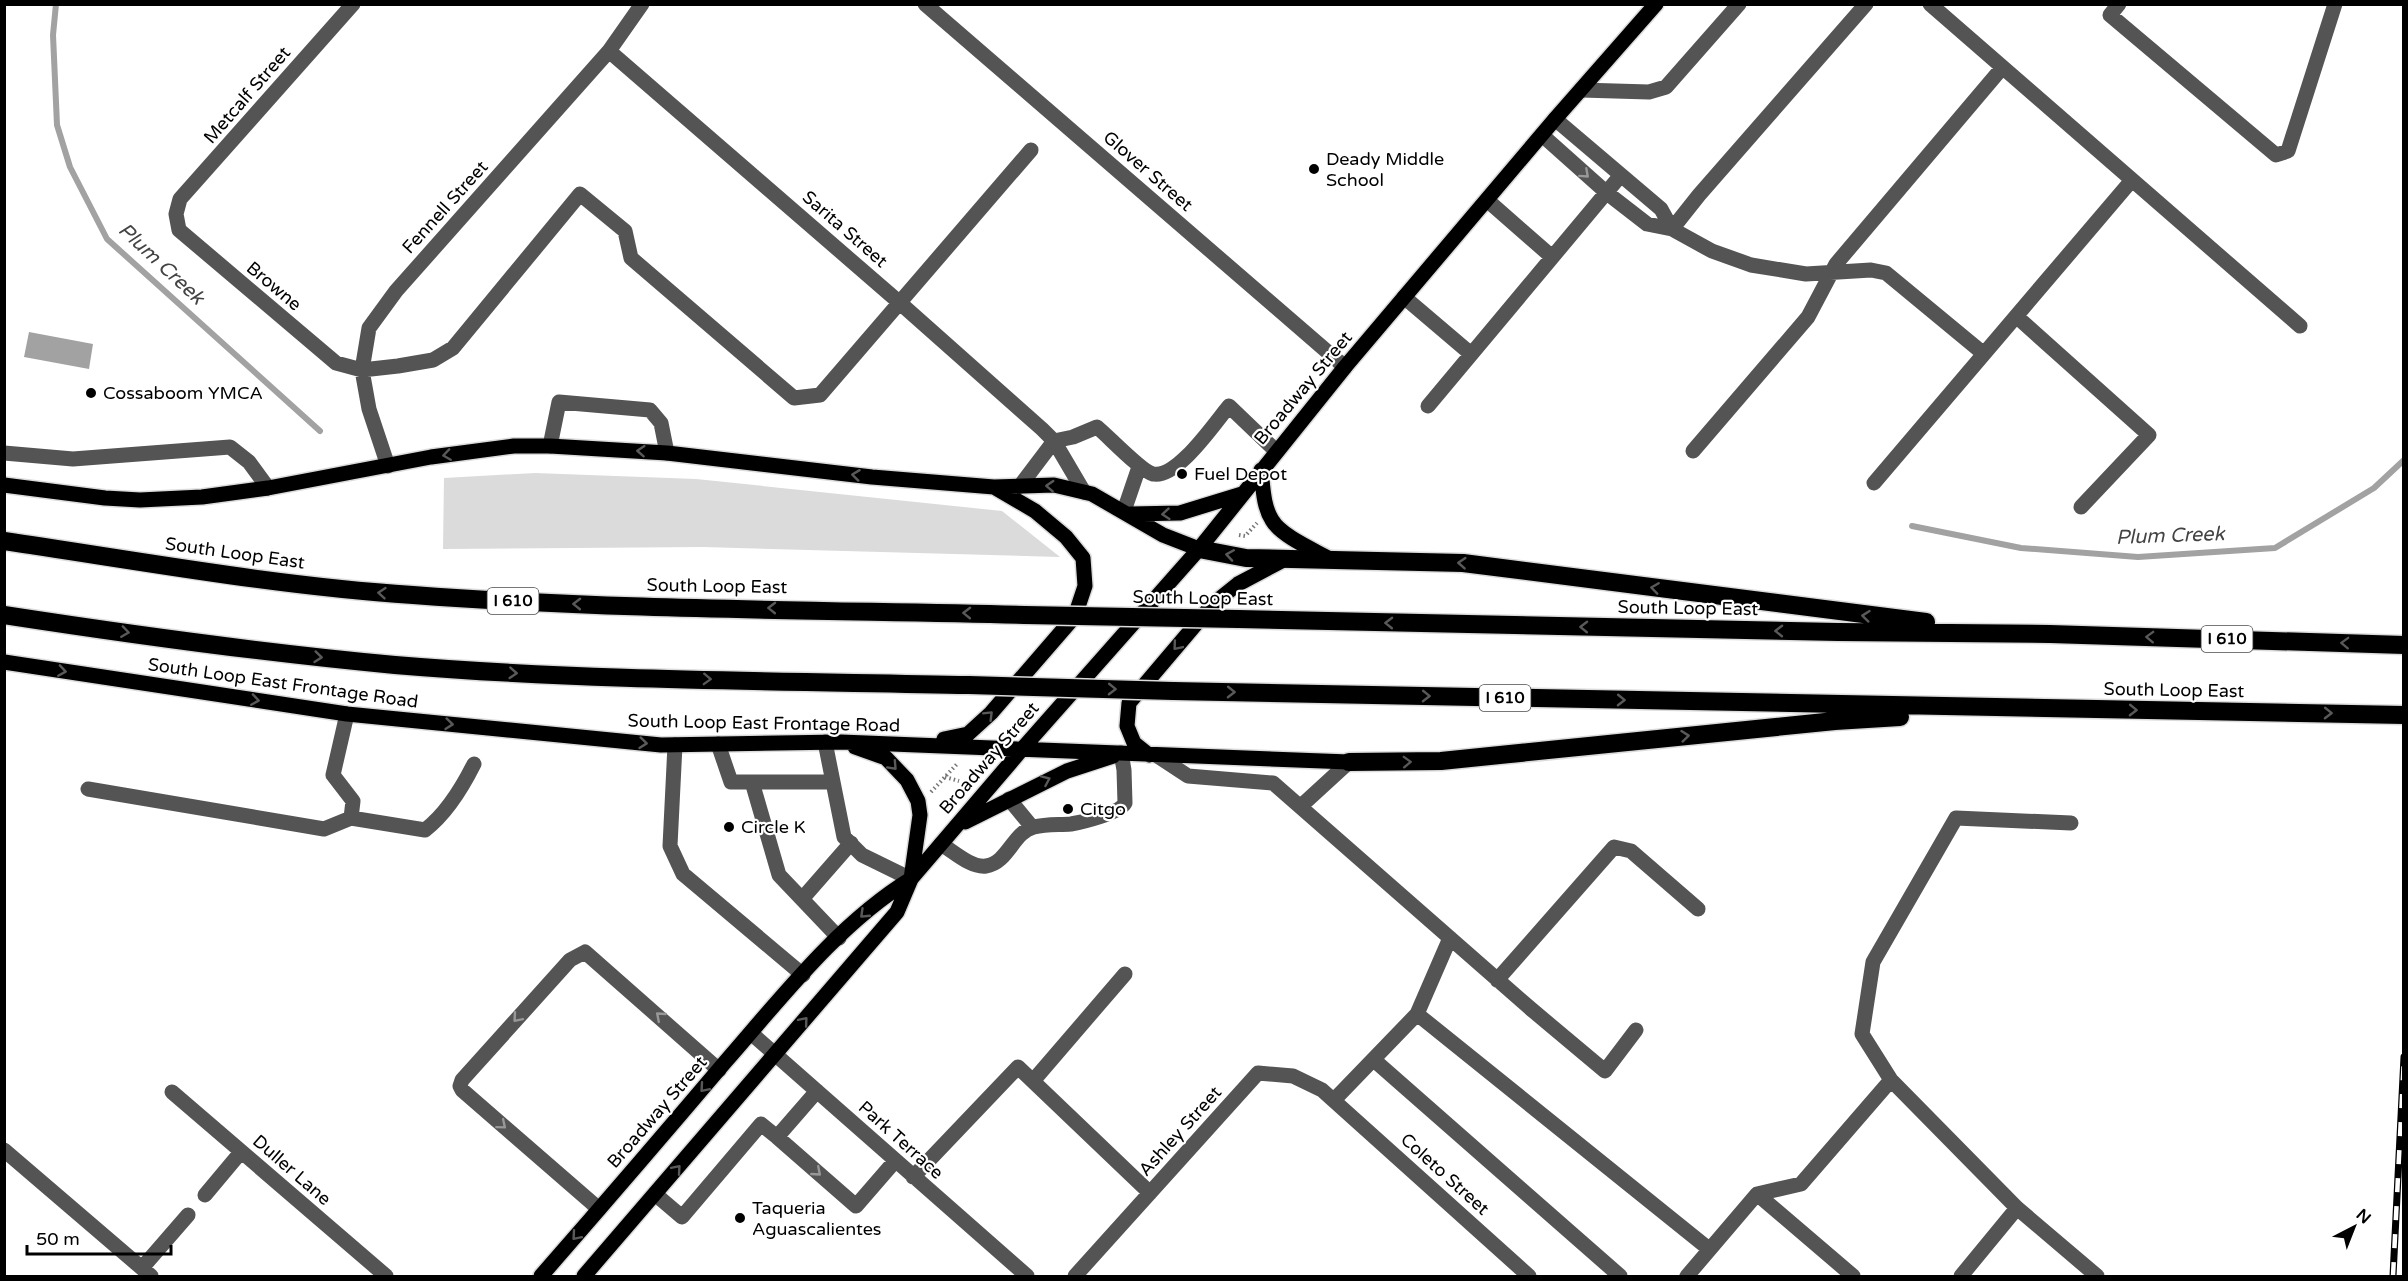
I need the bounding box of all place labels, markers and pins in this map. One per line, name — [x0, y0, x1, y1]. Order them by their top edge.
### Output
place label: Deady Middle School — [1326, 148, 1444, 191]
marker: Deady Middle School — [1307, 162, 1321, 176]
place label: Cossaboom YMCA — [103, 382, 263, 404]
marker: Cossaboom YMCA — [84, 386, 98, 400]
place label: Fuel Depot — [1194, 463, 1287, 485]
marker: Fuel Depot — [1175, 467, 1189, 481]
place label: Citgo — [1080, 798, 1126, 820]
marker: Citgo — [1061, 802, 1075, 816]
place label: Circle K — [741, 816, 806, 838]
marker: Circle K — [722, 820, 736, 834]
place label: Taqueria Aguascalientes — [752, 1197, 881, 1240]
marker: Taqueria Aguascalientes — [733, 1211, 747, 1225]

